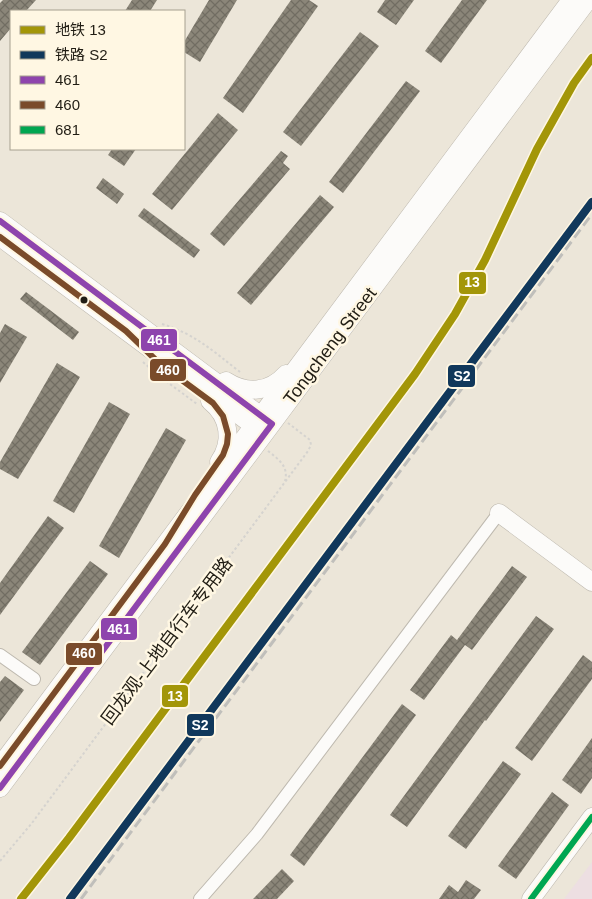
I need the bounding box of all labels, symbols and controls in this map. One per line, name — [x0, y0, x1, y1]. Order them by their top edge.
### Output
legend — [10, 10, 185, 150]
text: 地铁 13 — [55, 21, 106, 38]
text: 铁路 S2 — [55, 46, 108, 63]
text: 461 — [55, 71, 80, 88]
text: 460 — [55, 96, 80, 113]
text: 681 — [55, 121, 80, 138]
line badge: 13 — [458, 271, 487, 295]
text: 13 — [464, 274, 480, 290]
street label: Tongcheng Street — [280, 284, 380, 408]
unlabelled marker — [79, 295, 89, 305]
line badge: 461 — [140, 328, 178, 352]
text: 461 — [147, 332, 171, 348]
line badge: 460 — [149, 358, 187, 382]
text: 460 — [156, 362, 180, 378]
line badge: S2 — [447, 364, 476, 388]
text: S2 — [453, 368, 471, 384]
street label: 回龙观-上地自行车专用路 — [98, 554, 236, 728]
line badge: 461 — [100, 617, 138, 641]
text: 461 — [107, 621, 131, 637]
line badge: 460 — [65, 642, 103, 666]
text: 460 — [72, 645, 96, 661]
line badge: 13 — [161, 684, 189, 708]
text: 13 — [167, 688, 183, 704]
line badge: S2 — [186, 713, 215, 737]
text: S2 — [191, 717, 209, 733]

